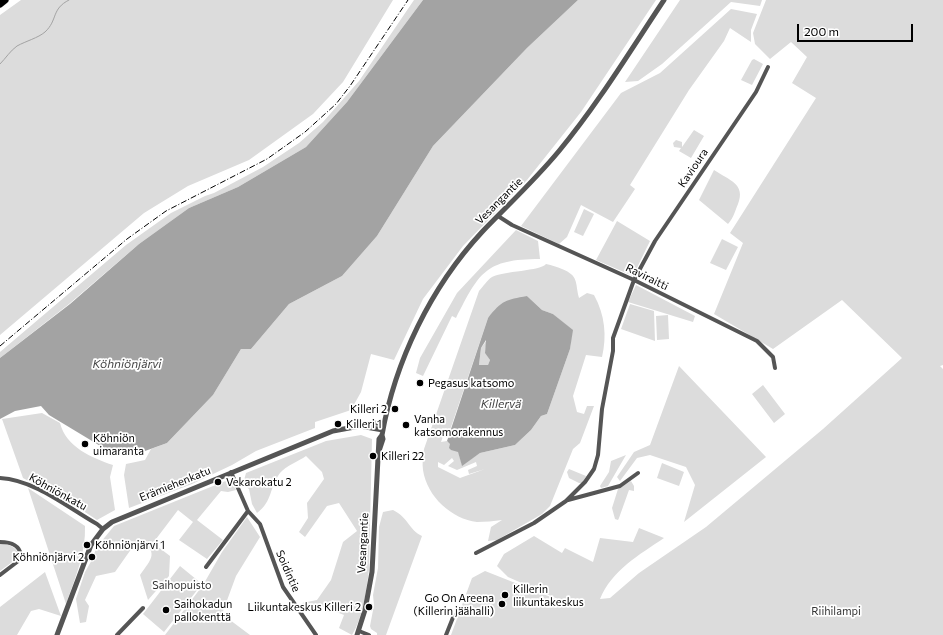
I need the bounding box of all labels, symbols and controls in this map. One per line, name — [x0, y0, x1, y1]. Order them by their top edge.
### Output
scale bar — [799, 16, 915, 42]
text: 200 m — [804, 24, 839, 38]
street label: Kavioura — [675, 146, 711, 190]
street label: Vesangantie — [473, 175, 525, 227]
street label: Raviraitti — [623, 261, 671, 293]
water label: Köhniönjärvi — [93, 357, 161, 371]
place label: Pegasus katsomo — [428, 376, 514, 390]
marker: Pegasus katsomo — [415, 378, 425, 388]
water label: Killervä — [481, 397, 521, 411]
place label: Killeri 2 — [350, 402, 387, 416]
marker: Killeri 2 — [390, 404, 400, 414]
place label: Vanha katsomorakennus — [414, 412, 503, 438]
place label: Killeri 1 — [346, 417, 382, 431]
marker: Killeri 1 — [333, 419, 343, 429]
marker: Vanha katsomorakennus — [401, 420, 411, 430]
place label: Köhniön uimaranta — [93, 431, 144, 457]
marker: Köhniön uimaranta — [80, 439, 90, 449]
place label: Killeri 22 — [381, 449, 424, 463]
marker: Killeri 22 — [368, 451, 378, 461]
street label: Erämiehenkatu — [138, 464, 212, 504]
street label: Köhniönkatu — [27, 471, 89, 513]
place label: Vekarokatu 2 — [226, 475, 292, 489]
marker: Vekarokatu 2 — [213, 477, 223, 487]
street label: Vesangantie — [355, 512, 371, 574]
place label: Köhniönjärvi 1 — [95, 538, 165, 552]
marker: Köhniönjärvi 1 — [82, 540, 92, 550]
street label: Soidintie — [273, 548, 303, 594]
place label: Köhniönjärvi 2 — [13, 550, 84, 564]
marker: Köhniönjärvi 2 — [87, 552, 97, 562]
park label: Saihopuisto — [152, 578, 212, 592]
place label: Killerin liikuntakeskus — [513, 582, 584, 608]
marker: Killerin liikuntakeskus — [500, 590, 510, 600]
place label: Go On Areena (Killerin jäähalli) — [414, 591, 494, 617]
place label: Saihokadun pallokenttä — [174, 597, 232, 623]
marker: Go On Areena (Killerin jäähalli) — [497, 599, 507, 609]
place label: Liikuntakeskus Killeri 2 — [248, 600, 361, 614]
marker: Liikuntakeskus Killeri 2 — [364, 602, 374, 612]
park label: Riihilampi — [811, 604, 861, 618]
marker: Saihokadun pallokenttä — [161, 605, 171, 615]

